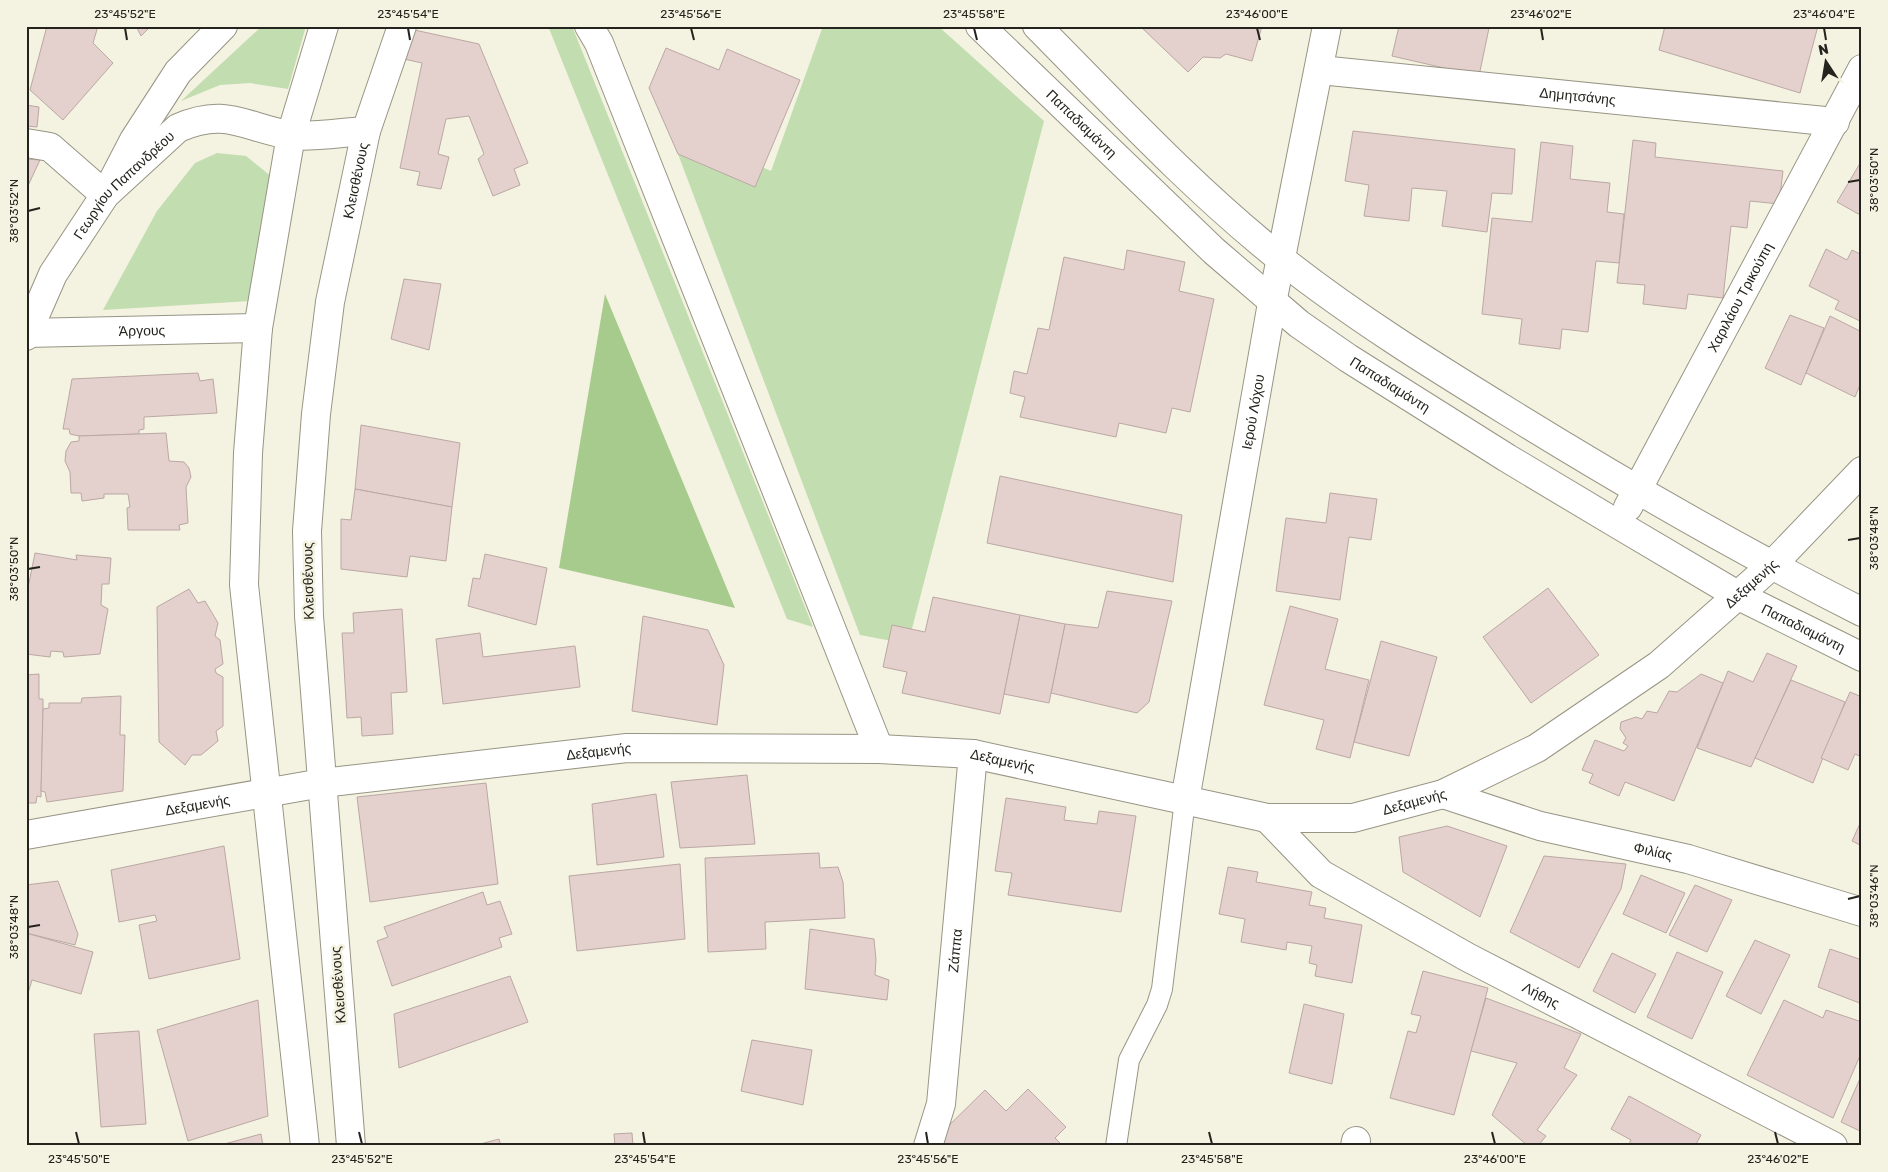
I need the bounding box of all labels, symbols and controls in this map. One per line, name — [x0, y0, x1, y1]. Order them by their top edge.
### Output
text: 23°45'52"E — [94, 7, 156, 21]
text: 23°45'54"E — [377, 7, 439, 21]
text: 23°45'56"E — [660, 7, 722, 21]
text: 23°45'58"E — [943, 7, 1005, 21]
text: 23°46'00"E — [1226, 7, 1288, 21]
text: 23°46'02"E — [1510, 7, 1572, 21]
text: 23°46'04"E — [1793, 7, 1855, 21]
north arrow — [1800, 38, 1850, 88]
text: N — [1817, 40, 1830, 59]
street label: Δημητσάνης — [1539, 84, 1617, 109]
street label: Παπαδιαμάντη — [1042, 86, 1120, 162]
street label: Γεωργίου Παπανδρέου — [70, 128, 178, 243]
street label: Κλεισθένους — [340, 141, 372, 220]
text: 38°03'50"N — [1867, 148, 1881, 212]
text: 38°03'52"N — [7, 179, 21, 243]
street label: Χαριλάου Τρικούπη — [1704, 240, 1777, 355]
street label: Άργους — [119, 322, 166, 340]
street label: Παπαδιαμάντη — [1347, 353, 1433, 416]
street label: Ιερού Λόχου — [1238, 373, 1268, 451]
text: 38°03'48"N — [1867, 506, 1881, 570]
text: 38°03'50"N — [7, 537, 21, 601]
street label: Κλεισθένους — [299, 542, 318, 620]
street label: Δεξαμενής — [1721, 556, 1782, 612]
street label: Παπαδιαμάντη — [1759, 601, 1848, 656]
street label: Δεξαμενής — [565, 740, 631, 764]
street label: Δεξαμενής — [969, 746, 1037, 776]
street label: Δεξαμενής — [1381, 785, 1449, 819]
street label: Δεξαμενής — [164, 791, 231, 819]
street label: Φιλίας — [1632, 839, 1674, 864]
text: 38°03'46"N — [1867, 864, 1881, 928]
text: 38°03'48"N — [7, 895, 21, 959]
street label: Ζάππα — [945, 928, 966, 973]
street label: Κλεισθένους — [327, 945, 350, 1024]
street label: Λήθης — [1519, 979, 1562, 1012]
text: 23°45'50"E — [48, 1152, 110, 1166]
text: 23°45'52"E — [331, 1152, 393, 1166]
text: 23°45'54"E — [614, 1152, 676, 1166]
text: 23°45'56"E — [897, 1152, 959, 1166]
text: 23°45'58"E — [1181, 1152, 1243, 1166]
text: 23°46'00"E — [1464, 1152, 1526, 1166]
text: 23°46'02"E — [1747, 1152, 1809, 1166]

